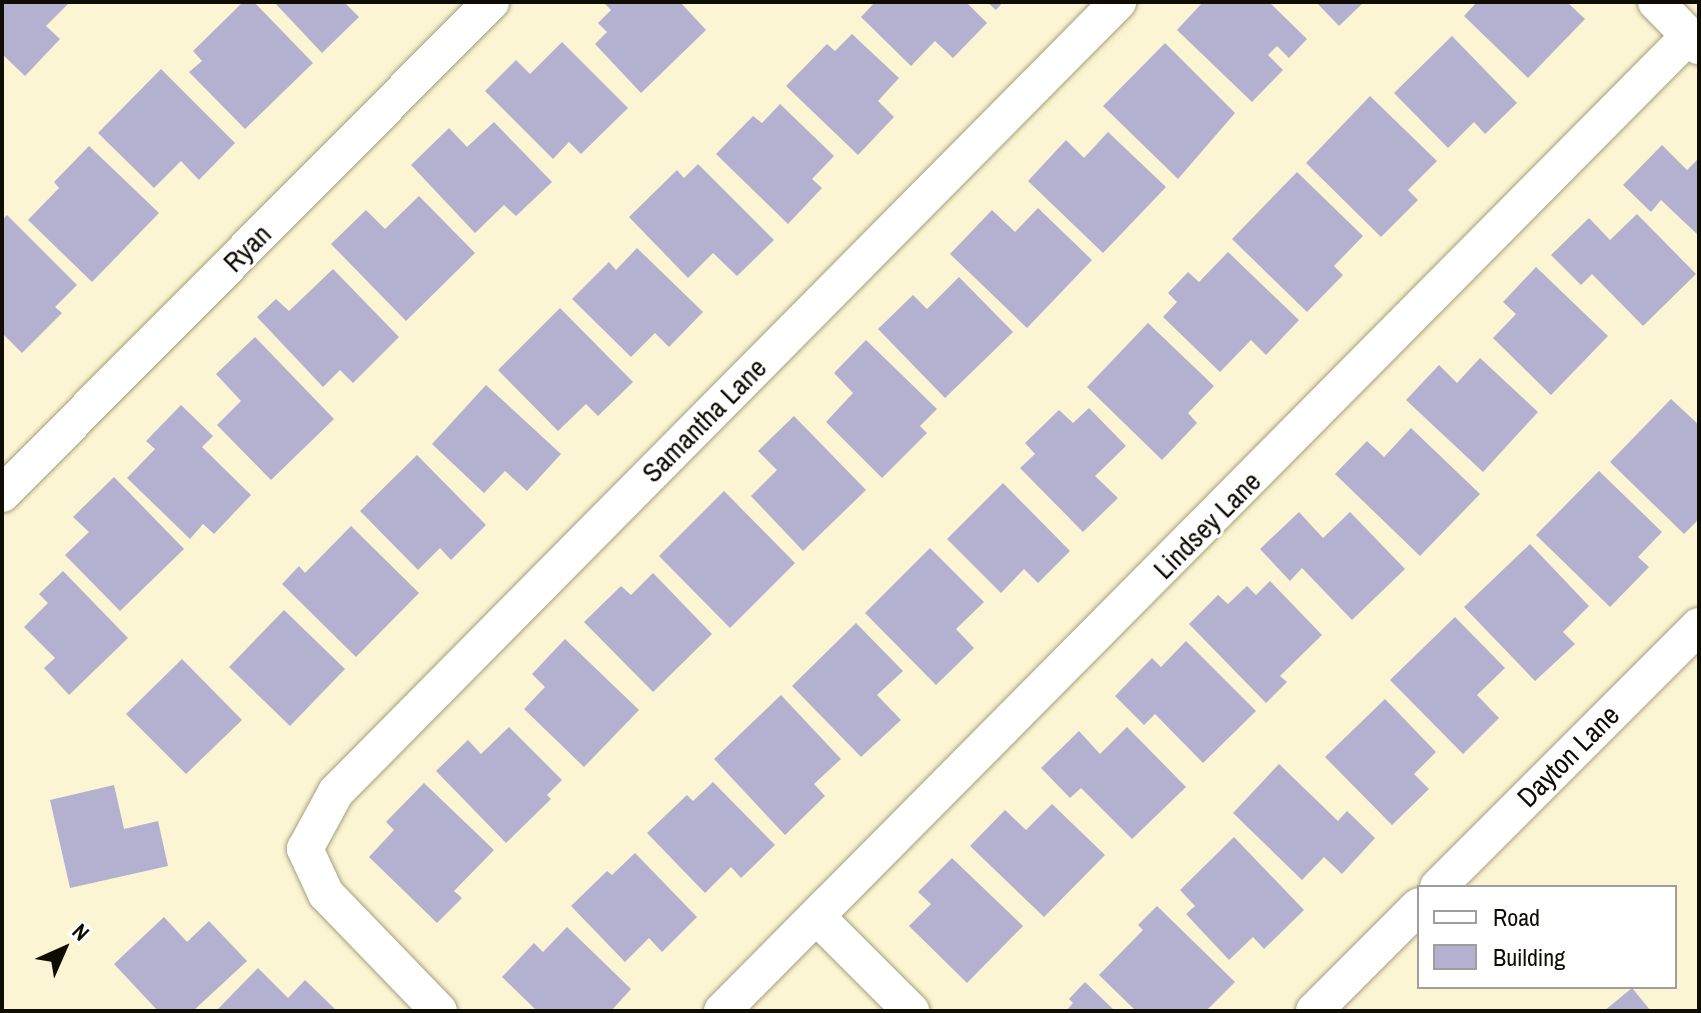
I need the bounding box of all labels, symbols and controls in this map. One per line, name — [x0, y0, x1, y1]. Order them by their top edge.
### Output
street label: Ryan — [216, 217, 278, 279]
street label: Samantha Lane — [635, 351, 773, 489]
street label: Lindsey Lane — [1146, 464, 1268, 586]
street label: Dayton Lane — [1510, 698, 1626, 814]
legend — [1417, 885, 1677, 989]
text: Road — [1493, 901, 1540, 933]
north arrow — [24, 909, 104, 989]
text: N — [66, 917, 96, 947]
text: Building — [1493, 941, 1565, 973]

